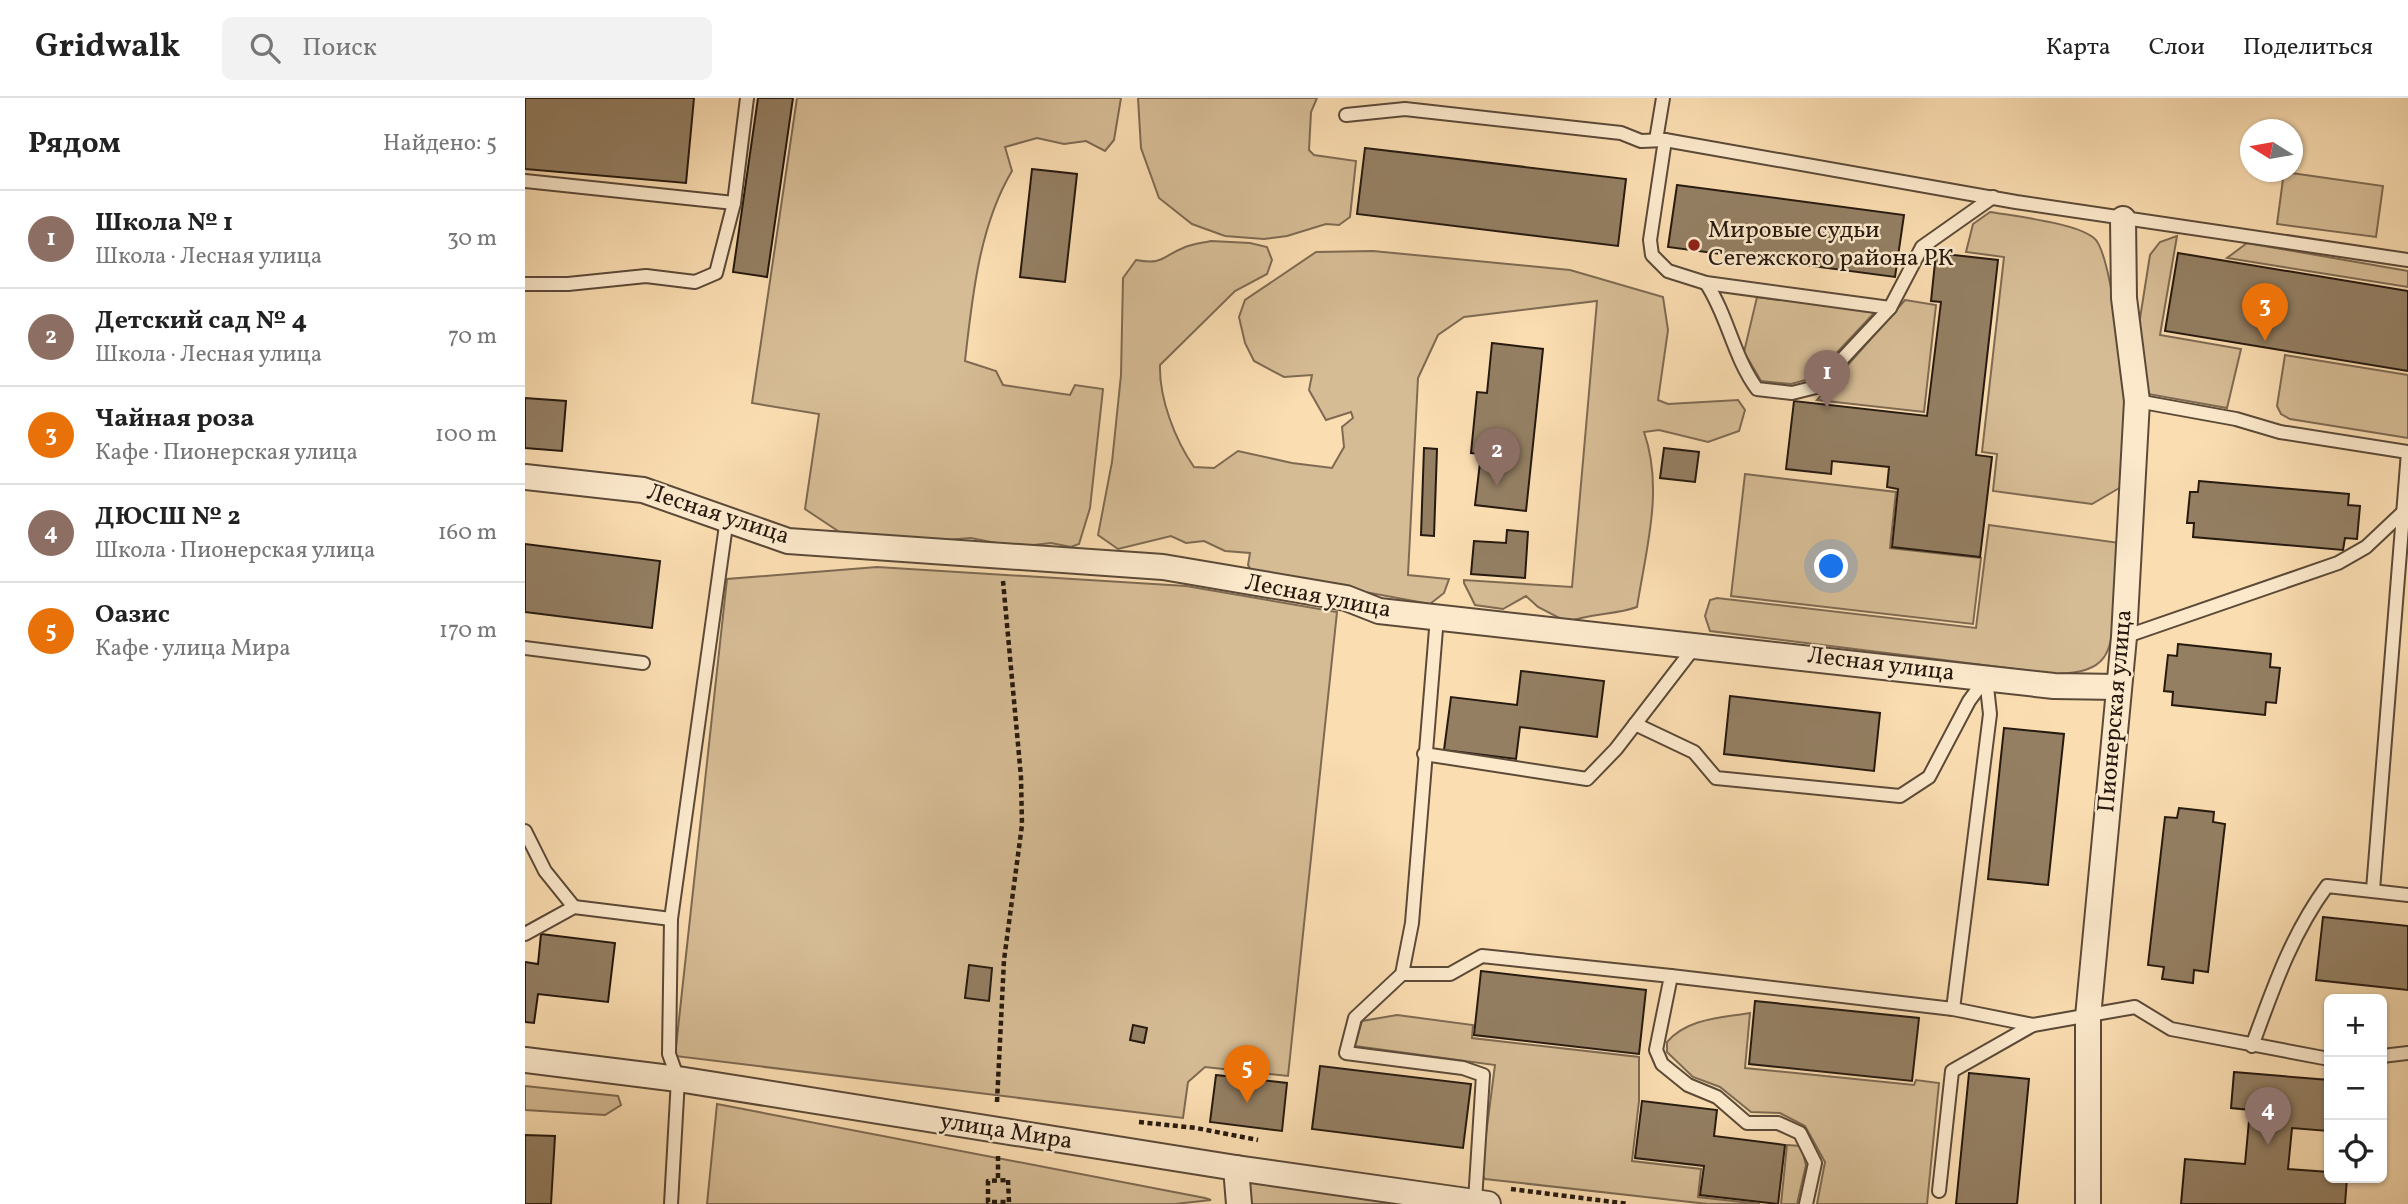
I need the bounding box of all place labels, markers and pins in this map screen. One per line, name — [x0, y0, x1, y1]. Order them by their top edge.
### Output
place label: Мировые судьи Сегежского района РК — [1708, 214, 1954, 276]
marker: Мировые судьи Сегежского района РК — [1686, 237, 1702, 253]
pin: 3 — [2242, 283, 2288, 341]
pin: 1 — [1804, 350, 1850, 408]
pin: 2 — [1474, 428, 1520, 486]
pin: 5 — [1224, 1045, 1270, 1103]
pin: 4 — [2245, 1087, 2291, 1145]

